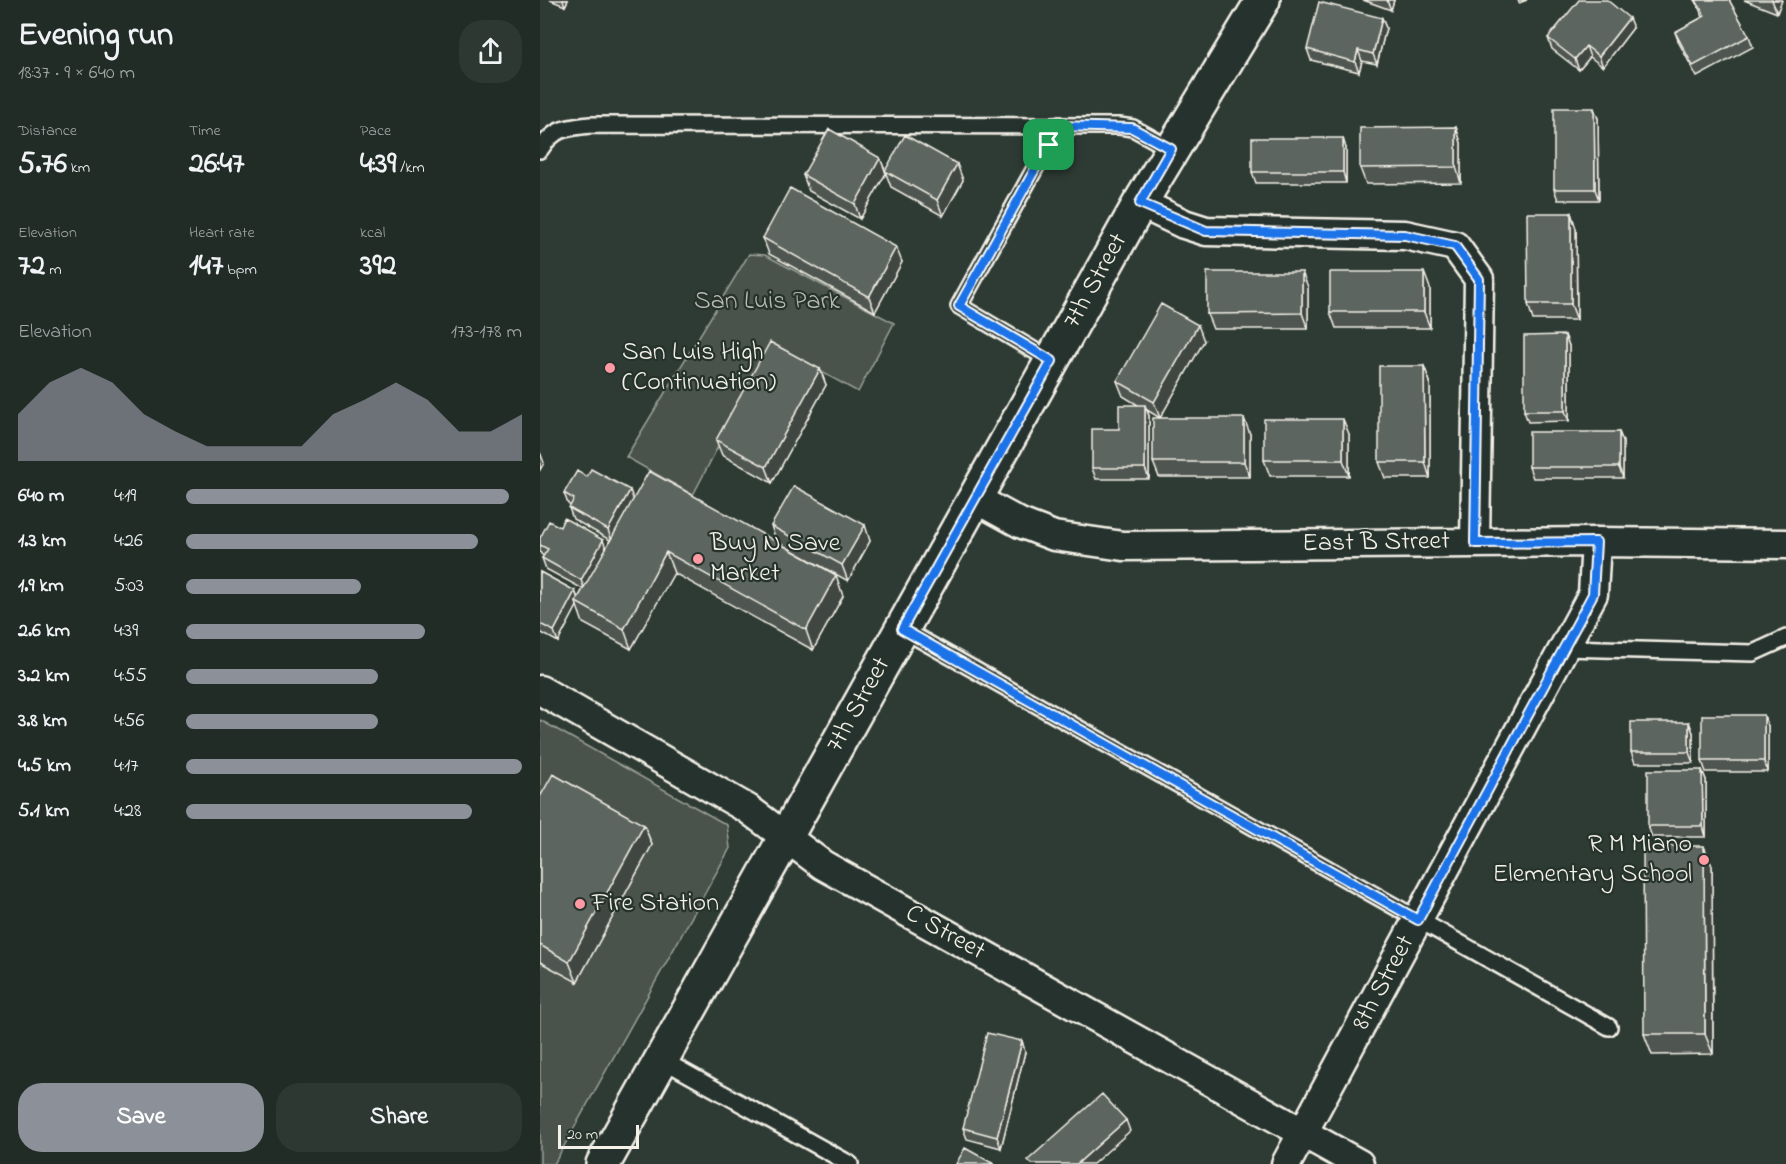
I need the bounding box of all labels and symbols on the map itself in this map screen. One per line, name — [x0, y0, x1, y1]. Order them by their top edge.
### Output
pin — [1023, 119, 1074, 170]
street label: 7th Street — [1054, 226, 1138, 336]
park label: San Luis Park — [694, 283, 841, 321]
place label: San Luis High (Continuation) — [622, 334, 776, 402]
marker: San Luis High (Continuation) — [603, 361, 617, 375]
street label: East B Street — [1302, 523, 1450, 563]
place label: Buy N Save Market — [709, 525, 841, 593]
marker: Buy N Save Market — [691, 552, 705, 566]
street label: 7th Street — [817, 650, 901, 760]
place label: R M Miano Elementary School — [1493, 826, 1692, 894]
marker: R M Miano Elementary School — [1697, 853, 1711, 867]
place label: Fire Station — [591, 885, 719, 923]
street label: C Street — [898, 895, 992, 971]
marker: Fire Station — [573, 897, 587, 911]
street label: 8th Street — [1343, 928, 1425, 1037]
scale bar — [558, 1122, 639, 1150]

